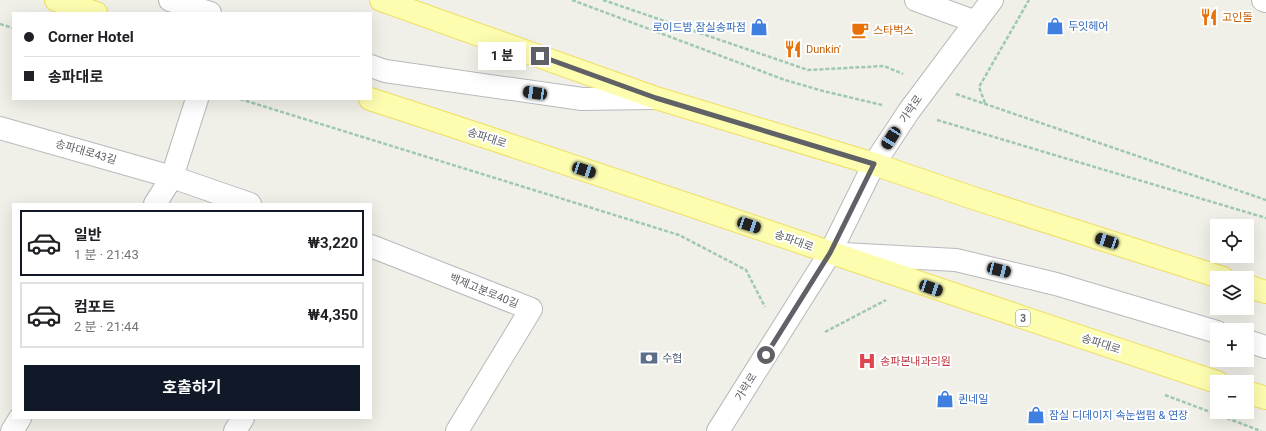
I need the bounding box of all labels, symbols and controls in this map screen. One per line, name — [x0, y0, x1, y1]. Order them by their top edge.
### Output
restaurant icon: 고인돌 — [1199, 7, 1219, 27]
place label: 고인돌 — [1222, 11, 1252, 24]
shop icon: 두잇헤어 — [1045, 16, 1065, 36]
shop icon: 로이드밤 잠실송파점 — [749, 17, 769, 37]
cafe icon: 스타벅스 — [850, 20, 870, 40]
place label: 두잇헤어 — [1068, 20, 1108, 33]
place label: 로이드밤 잠실송파점 — [652, 21, 746, 34]
place label: 스타벅스 — [873, 24, 913, 37]
text: Corner Hotel — [48, 28, 134, 46]
restaurant icon: Dunkin' — [783, 39, 803, 59]
callout: 1 분 — [478, 42, 526, 70]
place label: Dunkin' — [806, 43, 841, 56]
route end — [531, 47, 549, 65]
text: 1 분 — [491, 48, 513, 63]
text: 송파대로 — [48, 68, 103, 86]
car — [522, 85, 548, 101]
street label: 가락로 — [897, 93, 925, 125]
car — [879, 125, 903, 151]
street label: 송파대로 — [466, 126, 508, 150]
street label: 송파대로43길 — [54, 137, 118, 167]
car — [571, 161, 597, 179]
car — [736, 216, 762, 234]
map controls — [1210, 219, 1254, 419]
button: locate — [1210, 219, 1254, 263]
icon: car — [26, 225, 62, 261]
text: 일반 — [74, 226, 102, 244]
street label: 송파대로 — [773, 228, 815, 254]
car — [1094, 232, 1120, 250]
text: ₩3,220 — [308, 234, 358, 252]
text: 1 분 · 21:43 — [74, 247, 139, 262]
car — [986, 261, 1012, 279]
street label: 백제고분로40길 — [448, 271, 520, 311]
button: layers — [1210, 271, 1254, 315]
car — [918, 278, 944, 298]
icon: car — [26, 297, 62, 333]
text: 컴포트 — [74, 298, 115, 316]
text: ₩4,350 — [308, 306, 358, 324]
road number: 3 — [1016, 310, 1030, 326]
text: 2 분 · 21:44 — [74, 319, 139, 334]
button: + — [1210, 323, 1254, 367]
street label: 송파대로 — [1080, 332, 1122, 356]
route start — [757, 346, 775, 364]
bank icon: 수협 — [639, 348, 659, 368]
hospital icon: 송파본내과의원 — [857, 351, 877, 371]
place label: 수협 — [662, 352, 682, 365]
place label: 송파본내과의원 — [880, 355, 951, 368]
button: 호출하기 — [24, 365, 360, 411]
street label: 가락로 — [732, 371, 760, 403]
button: − — [1210, 375, 1254, 419]
shop icon: 퀸네일 — [935, 389, 955, 409]
place label: 퀸네일 — [958, 393, 988, 406]
shop icon: 잠실 디데이지 속눈썹펌 & 연장 — [1026, 405, 1046, 425]
place label: 잠실 디데이지 속눈썹펌 & 연장 — [1049, 409, 1188, 422]

